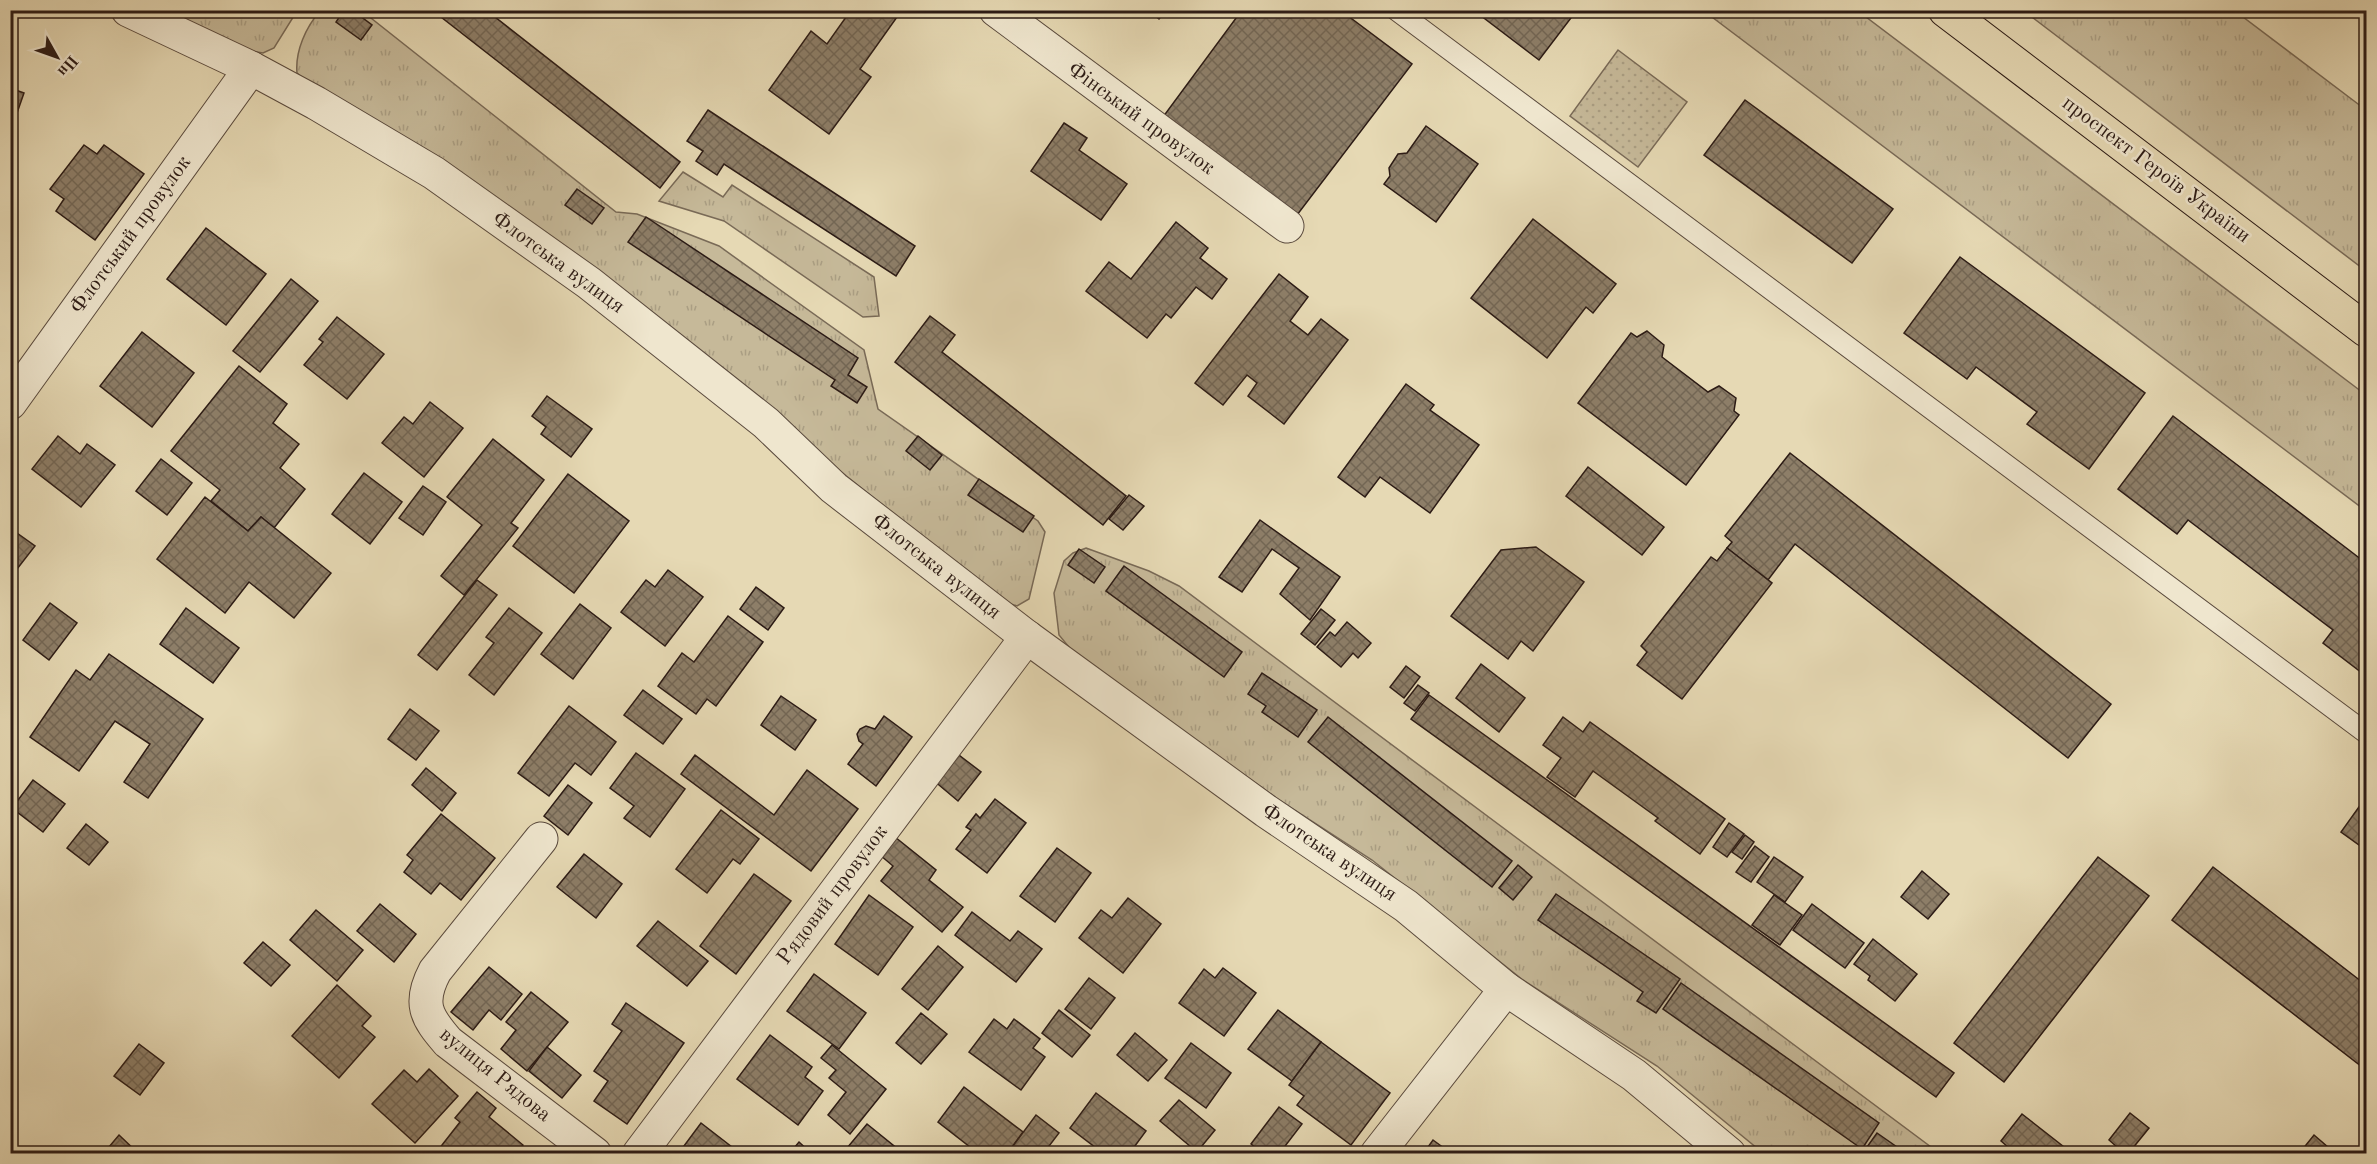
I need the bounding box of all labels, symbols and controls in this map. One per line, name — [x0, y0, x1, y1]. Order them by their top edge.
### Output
north arrow — [27, 27, 87, 87]
text: Пн — [54, 52, 80, 79]
street label: Фінський провулок — [1064, 59, 1219, 180]
street label: проспект Героїв України — [2058, 93, 2254, 247]
street label: Флотський провулок — [67, 152, 196, 318]
street label: Флотська вулиця — [488, 208, 628, 318]
street label: Флотська вулиця — [867, 510, 1005, 624]
street label: Флотська вулиця — [1258, 800, 1400, 906]
street label: Рядовий провулок — [774, 821, 892, 969]
street label: вулиця Рядова — [435, 1024, 555, 1126]

